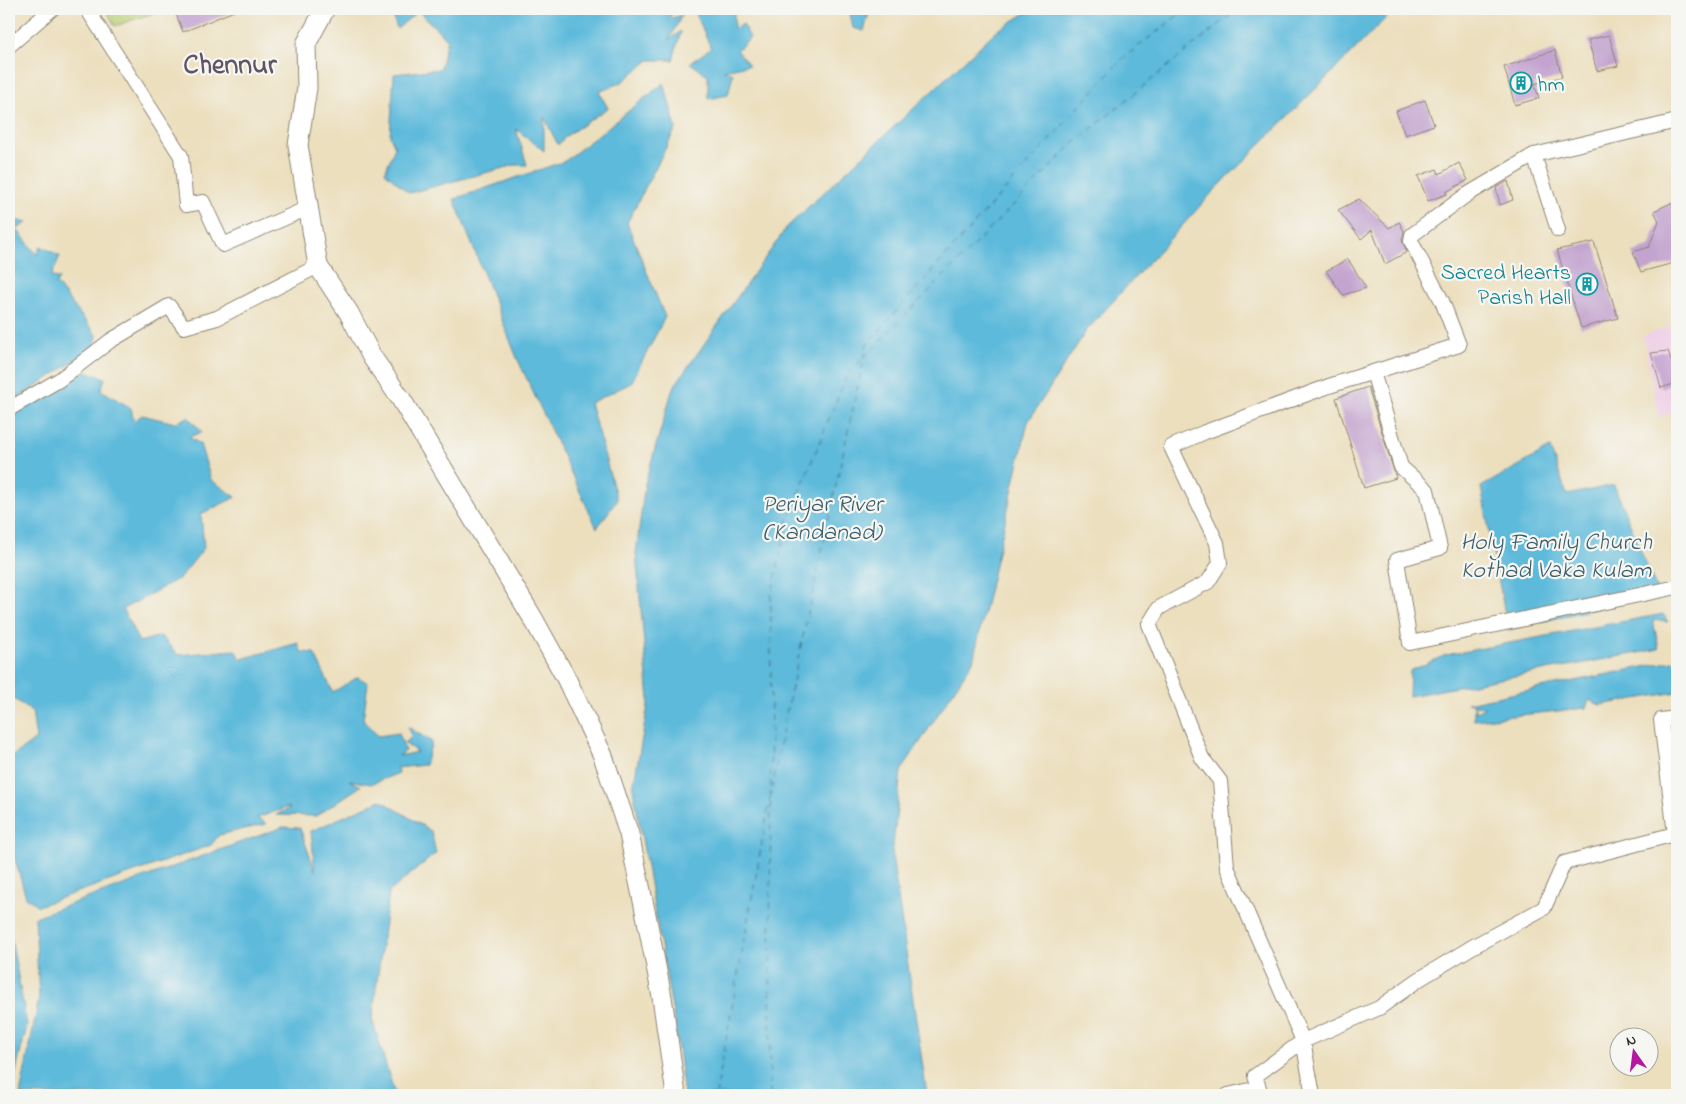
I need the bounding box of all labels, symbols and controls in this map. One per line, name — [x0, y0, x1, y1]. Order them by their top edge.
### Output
district label: Chennur — [183, 46, 278, 87]
place label: hm — [1537, 70, 1565, 102]
building icon: hm — [1509, 71, 1533, 95]
place label: Sacred Hearts Parish Hall — [1441, 258, 1571, 315]
building icon: Sacred Hearts Parish Hall — [1575, 272, 1599, 296]
water label: Periyar River (Kandanad) — [762, 488, 885, 551]
water label: Holy Family Church Kothad Vaka Kulam — [1460, 526, 1652, 589]
north arrow — [1608, 1026, 1658, 1076]
text: N — [1624, 1030, 1638, 1052]

